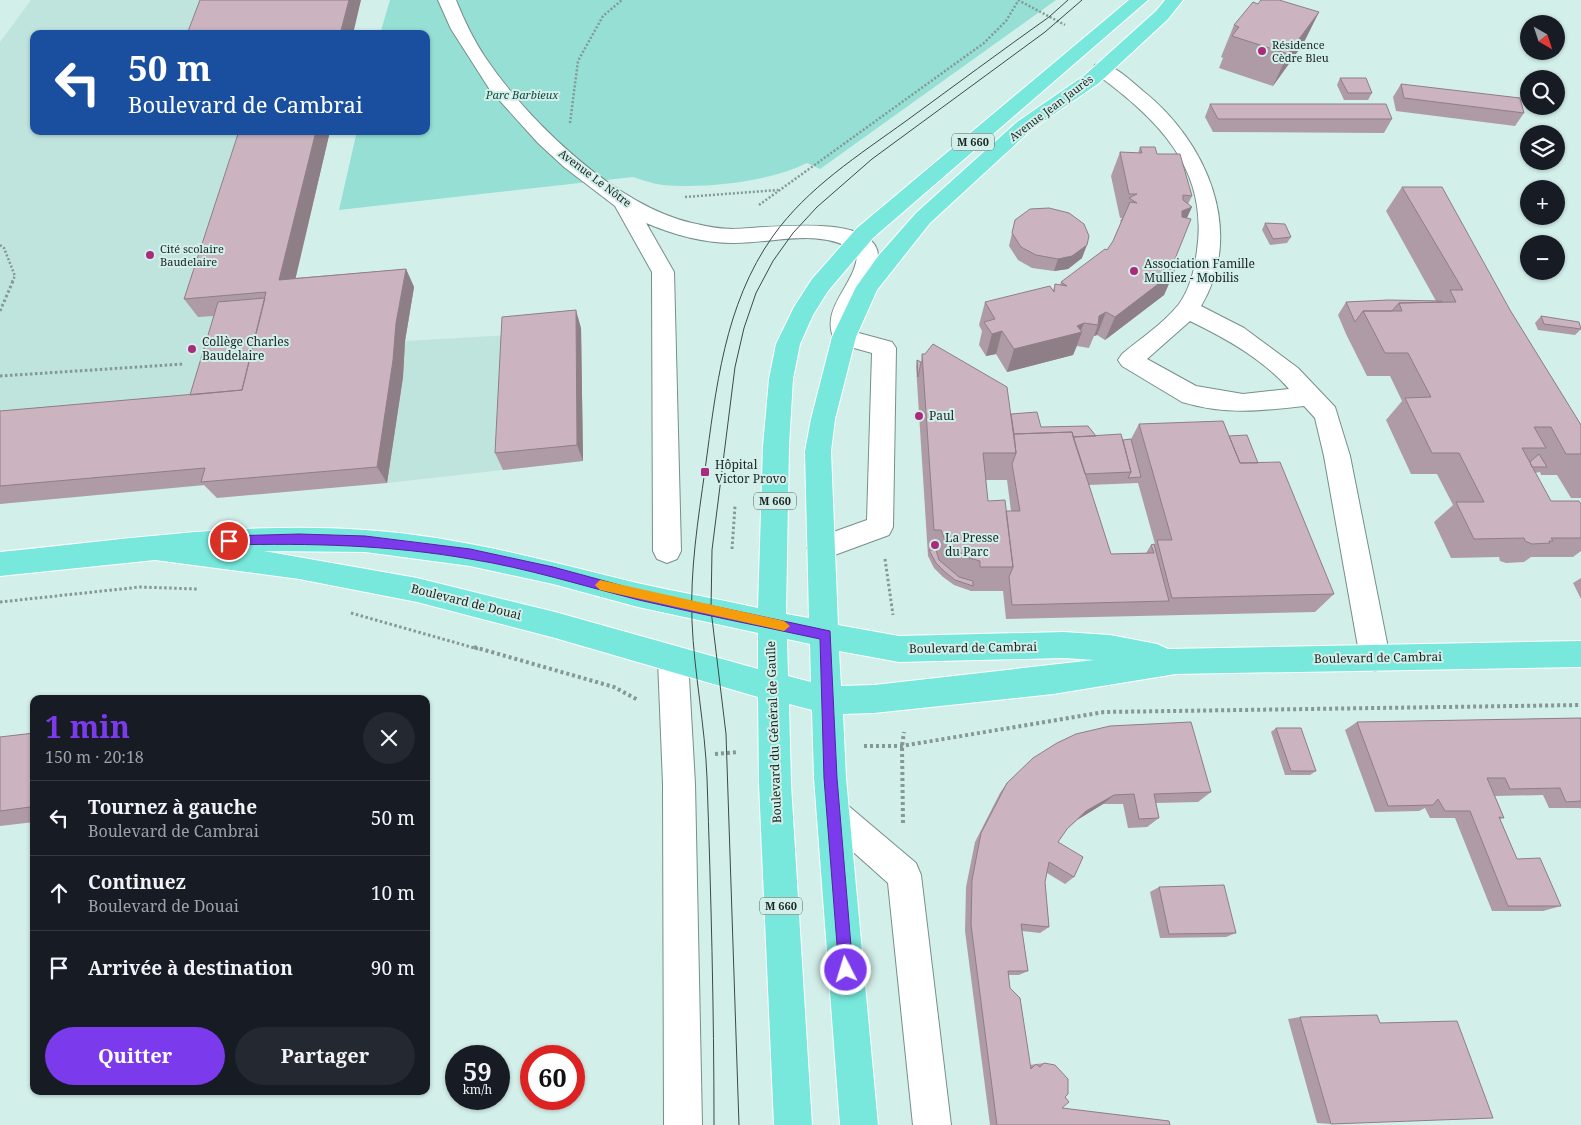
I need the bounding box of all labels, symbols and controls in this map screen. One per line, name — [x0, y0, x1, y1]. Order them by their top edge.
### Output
north arrow — [1520, 15, 1565, 60]
map controls — [1520, 15, 1565, 280]
place label: Résidence Cèdre Bleu — [1272, 37, 1329, 65]
text: 50 m — [128, 44, 211, 91]
marker: Résidence Cèdre Bleu — [1256, 45, 1268, 57]
icon: left — [45, 50, 110, 115]
button: search — [1520, 70, 1565, 115]
street label: Avenue Jean Jaurès — [1006, 71, 1096, 144]
park label: Parc Barbieux — [485, 87, 559, 102]
text: Boulevard de Cambrai — [128, 89, 363, 119]
button: layers — [1520, 125, 1565, 170]
road number: M 660 — [952, 134, 994, 150]
street label: Avenue Le Nôtre — [556, 145, 635, 210]
button: + — [1520, 180, 1565, 225]
button: − — [1520, 235, 1565, 280]
place label: Cité scolaire Baudelaire — [160, 241, 224, 269]
marker: Cité scolaire Baudelaire — [144, 249, 156, 261]
place label: Association Famille Mulliez - Mobilis — [1144, 255, 1255, 286]
marker: Association Famille Mulliez - Mobilis — [1128, 265, 1140, 277]
place label: Collège Charles Baudelaire — [202, 333, 289, 364]
marker: Collège Charles Baudelaire — [186, 343, 198, 355]
place label: Paul — [929, 407, 955, 424]
marker: Paul — [913, 410, 925, 422]
place label: Hôpital Victor Provo — [715, 456, 787, 487]
marker: Hôpital Victor Provo — [699, 466, 711, 478]
road number: M 660 — [754, 492, 796, 510]
pin — [208, 520, 250, 562]
icon: arrive — [215, 527, 243, 555]
place label: La Presse du Parc — [945, 529, 999, 560]
marker: La Presse du Parc — [929, 539, 941, 551]
street label: Boulevard de Douai — [409, 580, 523, 623]
street label: Boulevard de Cambrai — [909, 638, 1037, 657]
street label: Boulevard du Général de Gaulle — [762, 641, 785, 823]
street label: Boulevard de Cambrai — [1314, 648, 1442, 667]
text: 1 min — [45, 706, 130, 747]
button: close — [363, 712, 415, 764]
text: 150 m · 20:18 — [45, 746, 144, 768]
text: Tournez à gauche — [88, 794, 257, 820]
icon: left — [45, 804, 73, 832]
text: 50 m — [371, 805, 415, 831]
text: Boulevard de Cambrai — [88, 820, 259, 842]
text: Continuez — [88, 869, 186, 895]
icon: ahead — [45, 879, 73, 907]
text: 10 m — [371, 880, 415, 906]
text: Boulevard de Douai — [88, 895, 239, 917]
road number: M 660 — [760, 898, 802, 914]
position arrow — [819, 943, 871, 995]
icon: arrive — [45, 954, 73, 982]
text: Arrivée à destination — [88, 955, 293, 981]
text: 90 m — [371, 955, 415, 981]
button: Quitter — [45, 1027, 225, 1085]
button: Partager — [235, 1027, 415, 1085]
speed limit sign: 60 — [520, 1045, 585, 1110]
text: 59 — [463, 1054, 492, 1088]
text: km/h — [463, 1081, 492, 1098]

